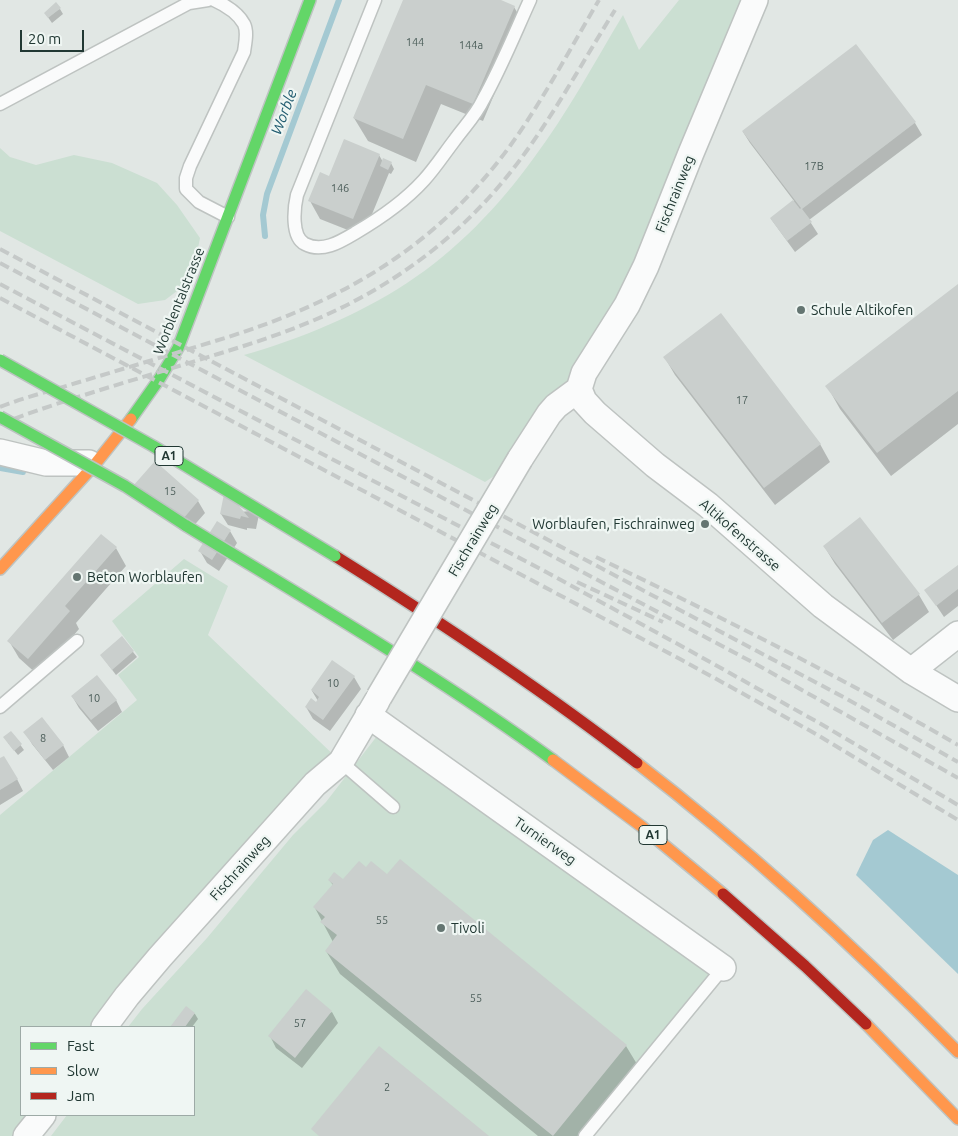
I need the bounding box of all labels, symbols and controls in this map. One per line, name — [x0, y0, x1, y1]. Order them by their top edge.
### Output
scale bar — [22, 20, 86, 52]
text: 20 m — [28, 30, 61, 47]
house number: 144 — [406, 35, 424, 49]
house number: 144a — [459, 38, 483, 52]
water label: Worble — [267, 87, 301, 137]
street label: Fischrainweg — [652, 153, 698, 235]
house number: 17B — [804, 159, 824, 173]
house number: 146 — [331, 181, 349, 195]
street label: Worblentalstrasse — [150, 245, 208, 357]
place label: Schule Altikofen — [811, 302, 913, 318]
marker: Schule Altikofen — [795, 304, 807, 316]
house number: 17 — [736, 393, 748, 407]
road number: A1 — [155, 446, 183, 466]
house number: 15 — [164, 484, 176, 498]
street label: Altikofenstrasse — [696, 495, 784, 575]
street label: Fischrainweg — [445, 501, 501, 579]
place label: Worblaufen, Fischrainweg — [532, 516, 695, 532]
marker: Worblaufen, Fischrainweg — [699, 518, 711, 530]
place label: Beton Worblaufen — [87, 569, 203, 585]
marker: Beton Worblaufen — [71, 571, 83, 583]
house number: 10 — [327, 676, 339, 690]
house number: 10 — [88, 691, 100, 705]
house number: 8 — [40, 731, 46, 745]
street label: Turnierweg — [511, 813, 579, 869]
road number: A1 — [639, 826, 667, 844]
street label: Fischrainweg — [206, 832, 274, 904]
house number: 55 — [376, 913, 388, 927]
place label: Tivoli — [451, 920, 485, 936]
marker: Tivoli — [435, 922, 447, 934]
house number: 55 — [470, 991, 482, 1005]
house number: 57 — [294, 1016, 306, 1030]
legend — [20, 1026, 195, 1116]
text: Fast — [67, 1037, 94, 1054]
text: Slow — [67, 1062, 99, 1079]
house number: 2 — [384, 1080, 390, 1094]
text: Jam — [67, 1087, 95, 1104]

